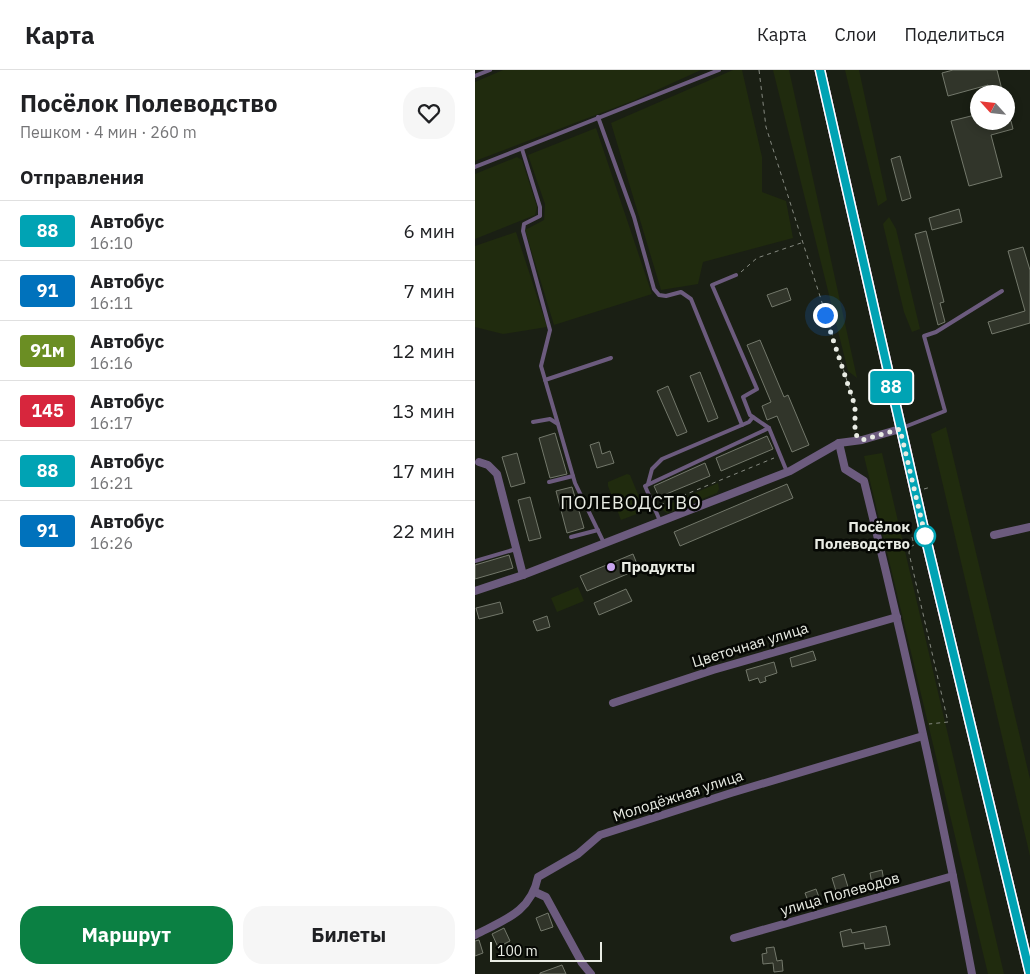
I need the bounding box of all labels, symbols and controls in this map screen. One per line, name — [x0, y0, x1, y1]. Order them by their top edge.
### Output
text: Карта — [25, 19, 95, 51]
text: Карта — [757, 23, 807, 46]
text: Слои — [835, 23, 877, 46]
text: Поделиться — [905, 23, 1005, 46]
north arrow — [970, 85, 1015, 130]
map controls — [970, 85, 1015, 130]
text: Посёлок Полеводство — [20, 87, 278, 119]
button: heart — [403, 87, 455, 139]
text: Пешком · 4 мин · 260 m — [20, 122, 197, 142]
text: Отправления — [20, 165, 144, 189]
text: Автобус — [90, 209, 164, 233]
text: 88 — [37, 219, 58, 242]
text: 6 мин — [404, 219, 455, 243]
text: 16:10 — [90, 233, 133, 253]
text: Автобус — [90, 269, 164, 293]
text: 91 — [37, 279, 58, 302]
text: 7 мин — [404, 279, 455, 303]
text: 16:11 — [90, 293, 133, 313]
your location — [813, 303, 838, 328]
text: Автобус — [90, 329, 164, 353]
text: 91м — [30, 339, 65, 362]
text: 12 мин — [392, 339, 455, 363]
text: 16:16 — [90, 353, 133, 373]
line badge: 88 — [869, 371, 913, 403]
text: 88 — [880, 375, 902, 398]
text: Автобус — [90, 389, 164, 413]
text: 145 — [31, 399, 64, 422]
text: 13 мин — [392, 399, 455, 423]
text: 16:17 — [90, 413, 133, 433]
text: Автобус — [90, 449, 164, 473]
text: 88 — [37, 459, 58, 482]
text: 17 мин — [392, 459, 455, 483]
text: 16:21 — [90, 473, 133, 493]
district label: ПОЛЕВОДСТВО — [560, 491, 702, 514]
text: Автобус — [90, 509, 164, 533]
place label: Посёлок Полеводство — [814, 517, 910, 553]
text: 91 — [37, 519, 58, 542]
text: 22 мин — [392, 519, 455, 543]
marker: Посёлок Полеводство — [914, 525, 936, 547]
text: 16:26 — [90, 533, 133, 553]
place label: Продукты — [621, 557, 695, 576]
marker: Продукты — [605, 561, 617, 573]
street label: Цветочная улица — [689, 618, 810, 671]
street label: Молодёжная улица — [610, 766, 745, 826]
street label: улица Полеводов — [778, 867, 902, 920]
button: Маршрут — [20, 906, 233, 964]
button: Билеты — [243, 906, 455, 964]
scale bar — [490, 939, 603, 962]
text: 100 m — [497, 942, 538, 960]

